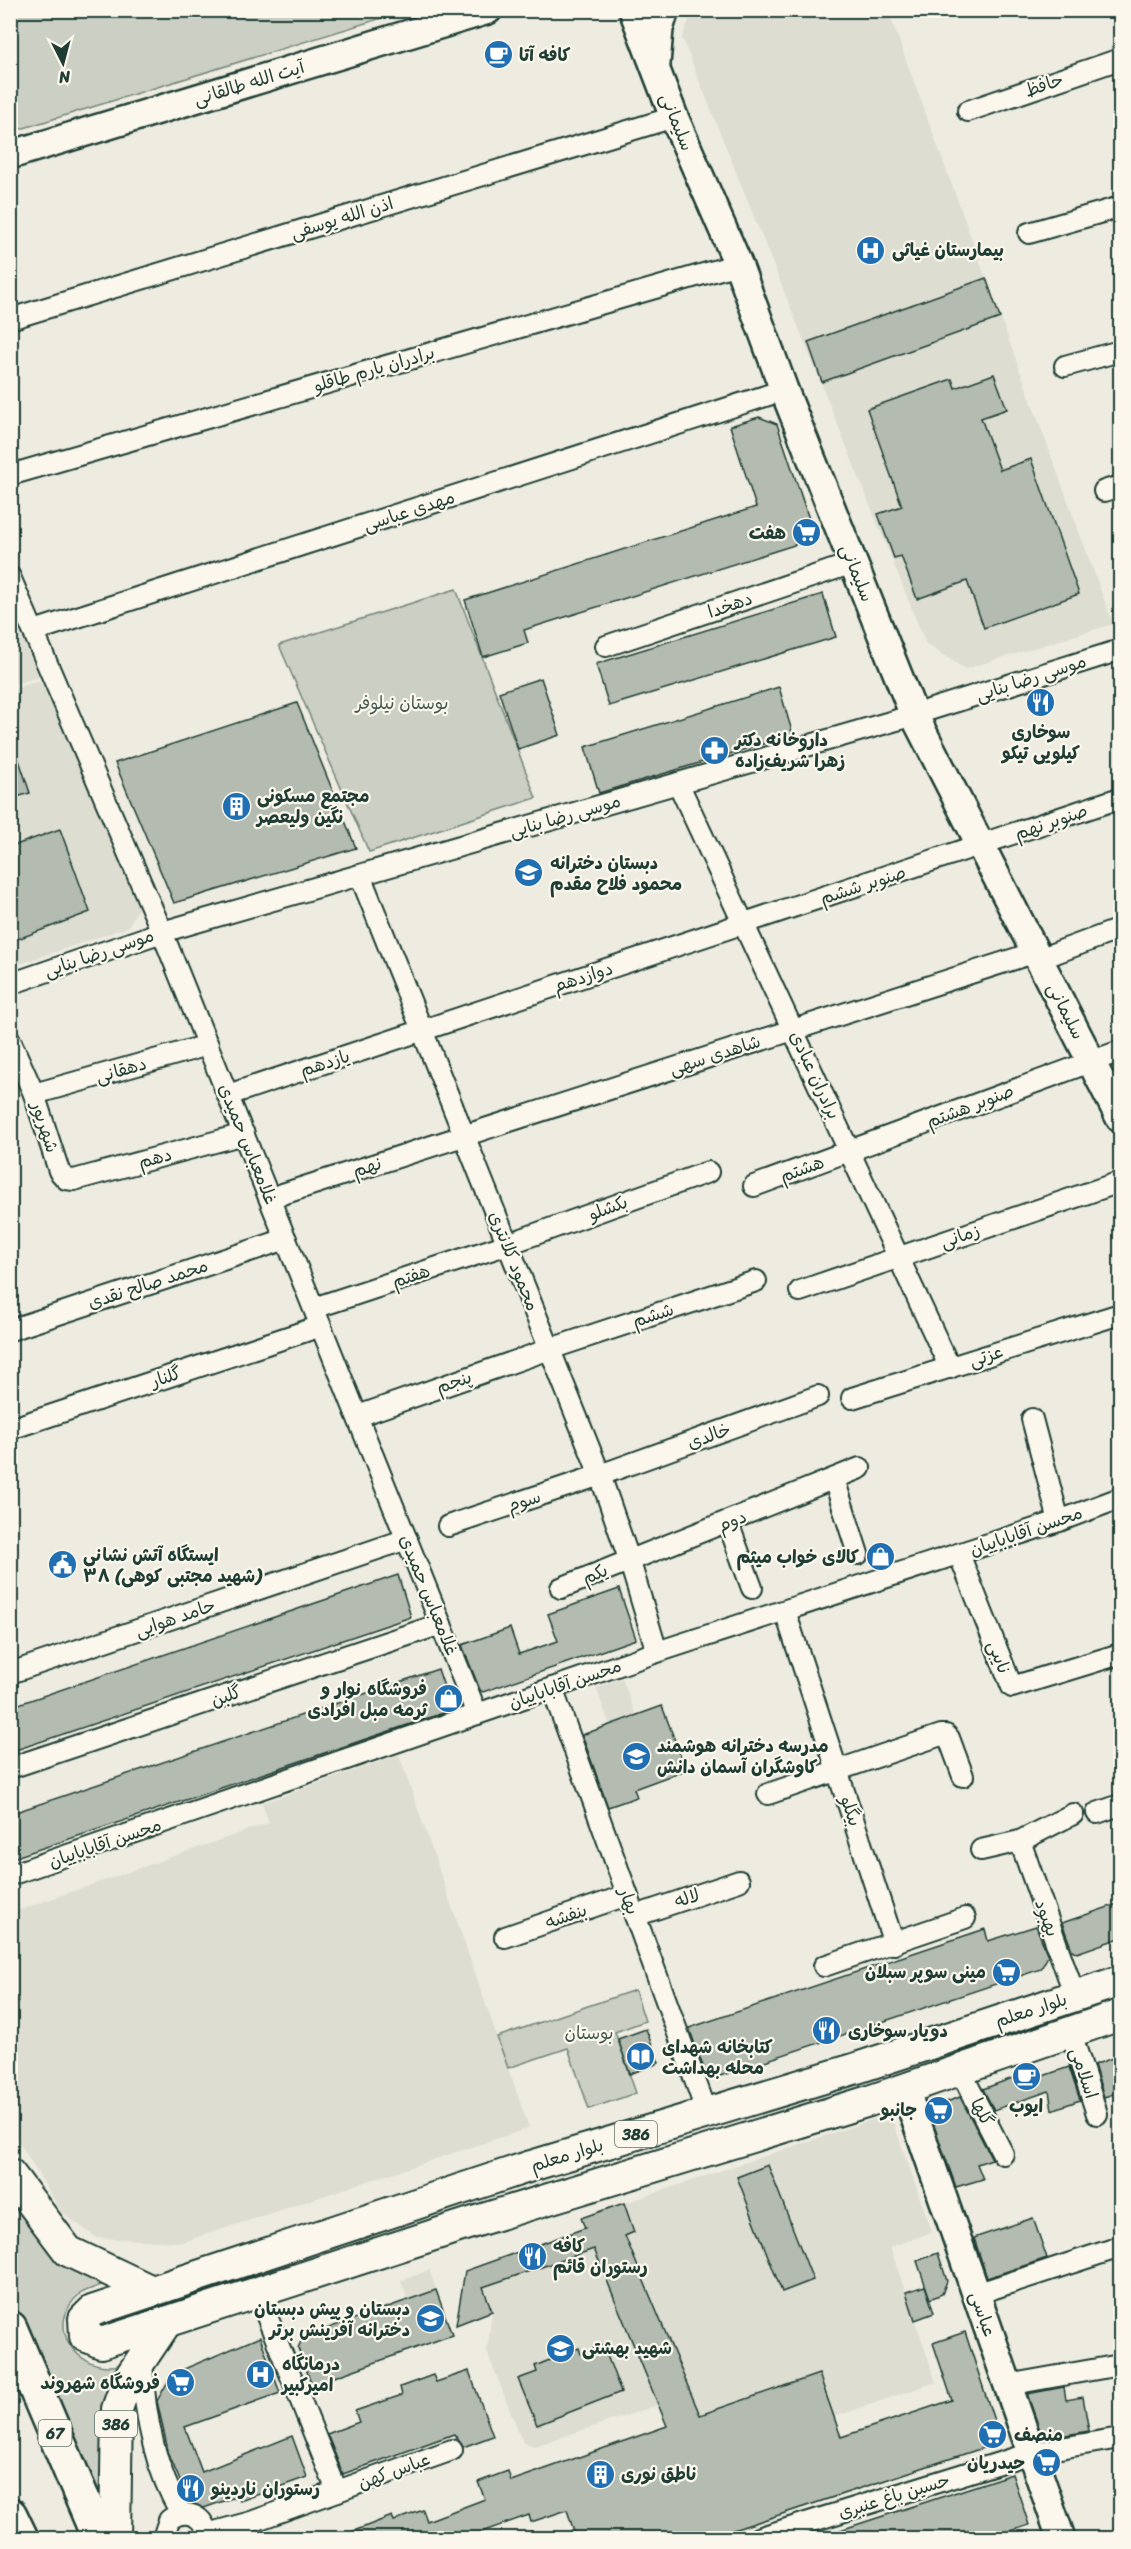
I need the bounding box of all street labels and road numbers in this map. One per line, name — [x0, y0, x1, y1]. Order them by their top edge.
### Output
street label: آیت الله طالقانی — [190, 50, 310, 115]
street label: حافظ — [1020, 63, 1068, 107]
street label: سلیمانی — [651, 88, 703, 156]
street label: اذن الله یوسفی — [286, 187, 398, 249]
street label: برادران یارم طاقلو — [309, 336, 438, 402]
street label: مهدی عباسی — [359, 481, 459, 541]
street label: سلیمانی — [831, 539, 883, 607]
street label: دهخدا — [703, 582, 757, 628]
street label: موسی رضا بنایی — [971, 645, 1091, 711]
street label: موسی رضا بنایی — [505, 785, 625, 847]
street label: صنوبر نهم — [1010, 795, 1092, 849]
street label: صنوبر ششم — [816, 856, 910, 914]
street label: موسی رضا بنایی — [40, 919, 158, 987]
street label: دوازدهم — [549, 952, 617, 1002]
street label: سلیمانی — [1038, 977, 1094, 1045]
street label: شاهدی سهی — [665, 1025, 765, 1085]
street label: برادران عبادی — [780, 1025, 850, 1125]
street label: یازدهم — [296, 1040, 354, 1086]
street label: دهقانی — [92, 1047, 150, 1093]
street label: صنوبر هشتم — [921, 1075, 1019, 1137]
street label: غلامعباس حمیدی — [209, 1079, 287, 1209]
street label: شهریور — [21, 1095, 68, 1157]
street label: دهم — [134, 1138, 176, 1178]
street label: هشتم — [775, 1146, 829, 1192]
street label: نهم — [348, 1147, 386, 1187]
street label: بکشلو — [583, 1186, 632, 1230]
street label: محمود کلانتری — [479, 1206, 549, 1316]
street label: زمانی — [936, 1214, 984, 1258]
street label: محمد صالح نقدی — [84, 1249, 212, 1319]
street label: هفتم — [388, 1255, 434, 1297]
street label: ششم — [628, 1293, 678, 1337]
street label: عزتی — [965, 1335, 1007, 1377]
street label: گلنار — [145, 1357, 186, 1398]
street label: پنجم — [432, 1361, 476, 1403]
street label: خالدی — [682, 1413, 736, 1459]
street label: سوم — [503, 1481, 545, 1521]
street label: محسن آقاباباییان — [965, 1497, 1087, 1565]
street label: دوم — [712, 1501, 752, 1541]
street label: غلامعباس حمیدی — [390, 1530, 468, 1660]
street label: یکم — [577, 1554, 613, 1594]
street label: حامد هوایی — [131, 1589, 220, 1647]
street label: نایبی — [978, 1636, 1020, 1678]
street label: محسن آقاباباییان — [504, 1650, 626, 1718]
street label: گلبن — [206, 1676, 246, 1716]
street label: بیگلو — [831, 1790, 871, 1831]
street label: محسن آقاباباییان — [44, 1809, 166, 1877]
street label: لاله — [670, 1879, 704, 1917]
street label: بهار — [609, 1881, 649, 1919]
street label: بنفشه — [541, 1894, 591, 1938]
street label: بهبود — [1025, 1895, 1069, 1941]
street label: بلوار معلم — [991, 1983, 1071, 2037]
street label: اسلامی — [1061, 2043, 1107, 2103]
street label: گلها — [961, 2092, 1003, 2132]
road number: 386 — [615, 2121, 657, 2147]
street label: بلوار معلم — [527, 2129, 607, 2181]
street label: عباسی — [960, 2287, 1006, 2341]
road number: 386 — [95, 2411, 137, 2437]
road number: 67 — [38, 2420, 72, 2446]
street label: عباس کهن — [353, 2443, 435, 2499]
street label: حسین باغ عنبری — [834, 2464, 954, 2528]

